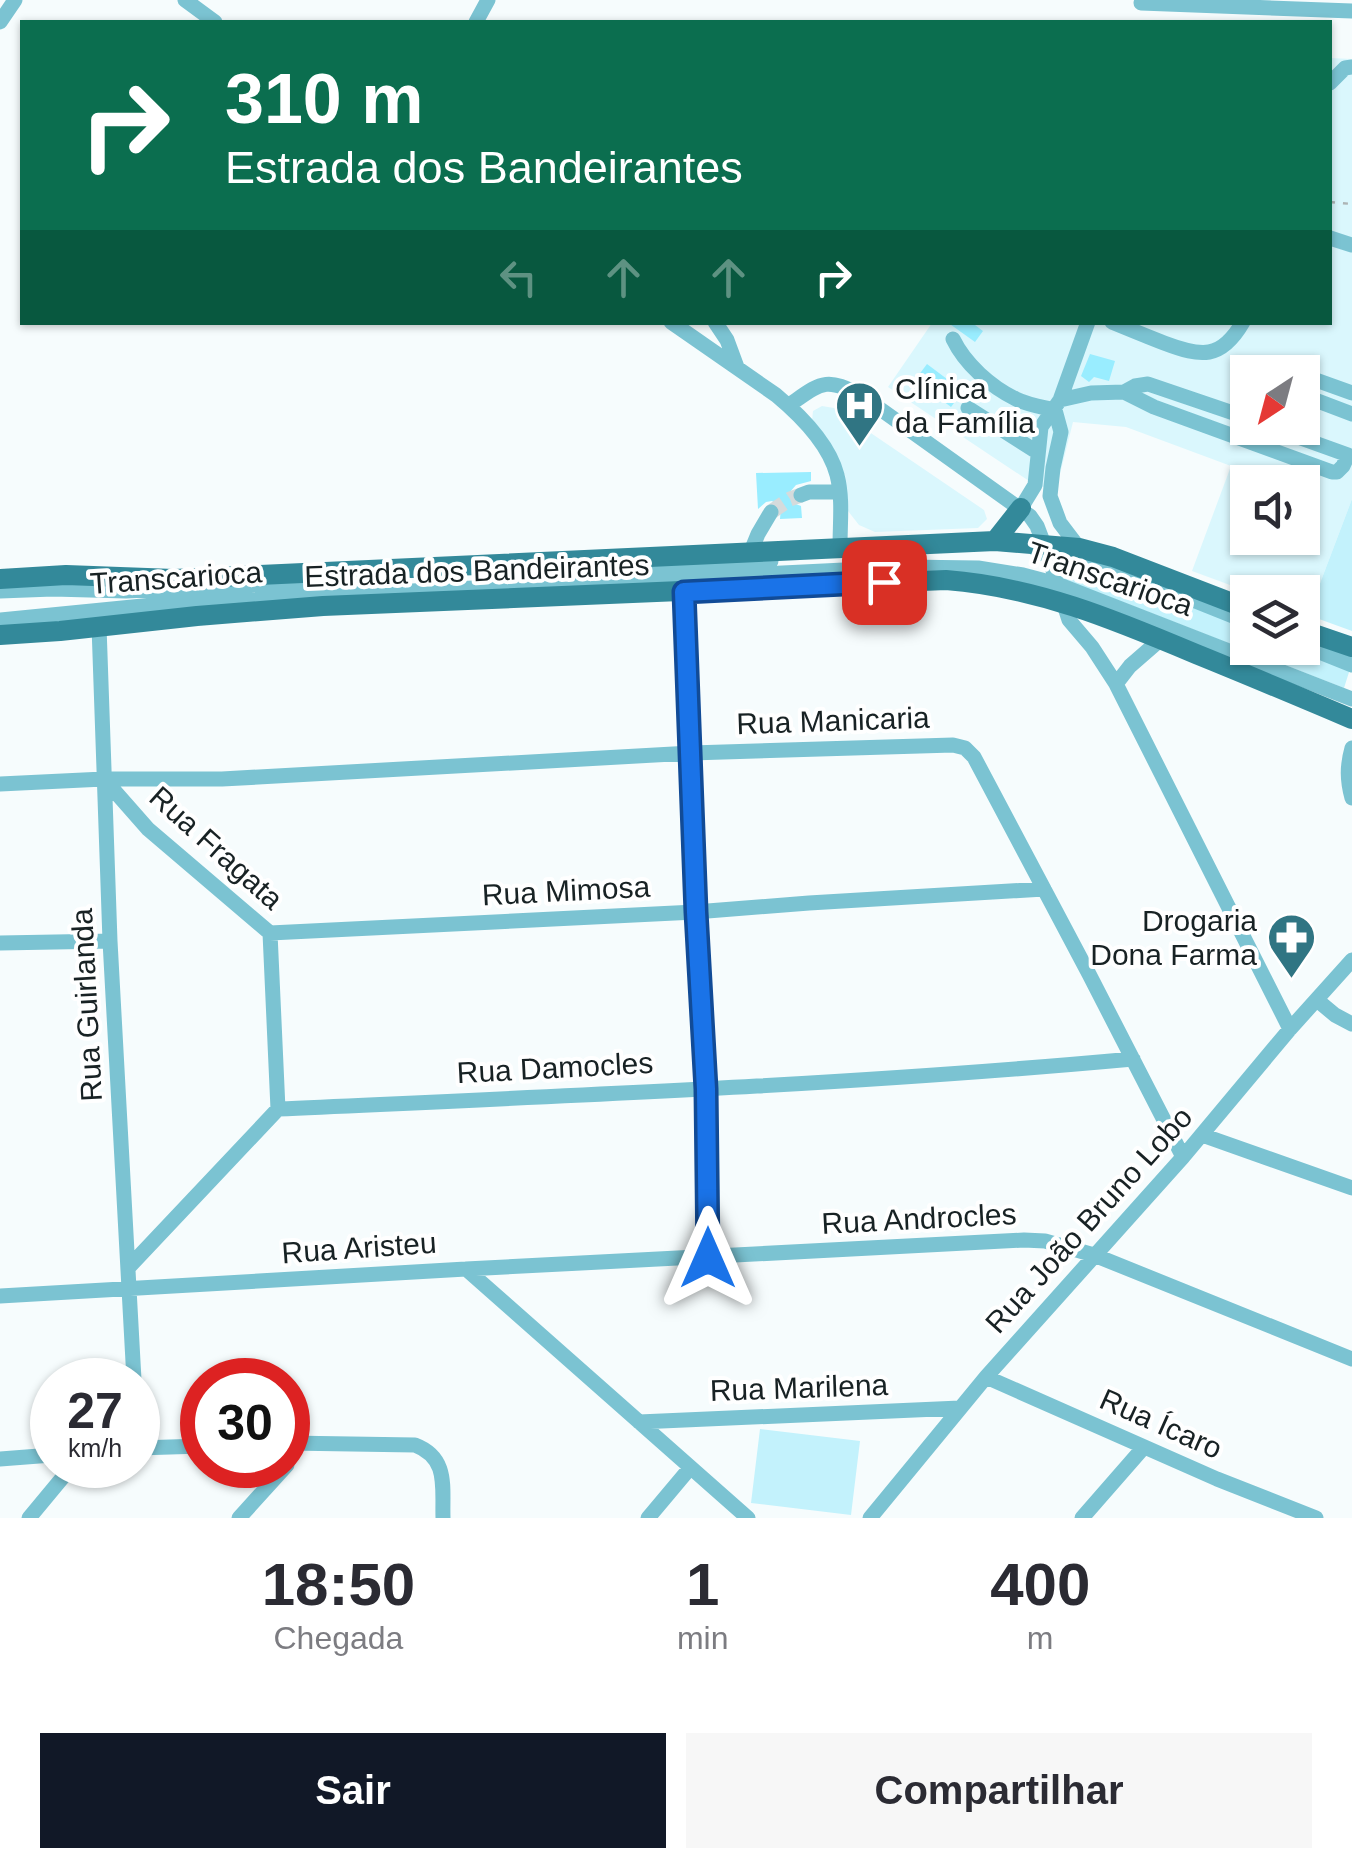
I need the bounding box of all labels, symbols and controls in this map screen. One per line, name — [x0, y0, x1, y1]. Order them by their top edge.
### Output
icon: right — [60, 60, 190, 190]
text: 310 m — [225, 60, 423, 138]
text: Estrada dos Bandeirantes — [225, 142, 743, 193]
icon: left — [491, 250, 546, 305]
icon: ahead — [596, 250, 651, 305]
icon: ahead — [701, 250, 756, 305]
icon: right — [806, 250, 861, 305]
north arrow — [1230, 355, 1320, 445]
map controls — [1230, 355, 1320, 665]
place label: Clínica da Família — [895, 372, 1035, 439]
hospital icon: Clínica da Família — [834, 380, 886, 448]
button: sound — [1230, 465, 1320, 555]
street label: Transcarioca — [1023, 535, 1197, 622]
pin — [842, 540, 927, 625]
street label: Estrada dos Bandeirantes — [304, 548, 650, 593]
street label: Transcarioca — [89, 555, 263, 600]
icon: arrive — [857, 555, 912, 610]
button: layers — [1230, 575, 1320, 665]
street label: Rua Manicaria — [736, 701, 931, 740]
street label: Rua Fragata — [143, 780, 290, 916]
street label: Rua Mimosa — [481, 870, 651, 911]
place label: Drogaria Dona Farma — [1090, 904, 1257, 971]
street label: Rua Guirlanda — [65, 907, 108, 1102]
pharmacy icon: Drogaria Dona Farma — [1266, 912, 1318, 980]
street label: Rua Damocles — [456, 1046, 654, 1089]
street label: Rua João Bruno Lobo — [979, 1100, 1199, 1339]
street label: Rua Androcles — [821, 1197, 1017, 1240]
position arrow — [656, 1206, 760, 1310]
street label: Rua Aristeu — [280, 1226, 437, 1269]
speed limit sign: 30 — [180, 1358, 310, 1488]
street label: Rua Marilena — [709, 1368, 889, 1407]
street label: Rua Ícaro — [1095, 1382, 1227, 1465]
text: 27 — [67, 1383, 123, 1439]
text: km/h — [68, 1434, 122, 1462]
text: 18:50 — [262, 1551, 415, 1618]
text: 1 — [686, 1551, 719, 1618]
text: 400 — [990, 1551, 1090, 1618]
text: Chegada — [273, 1620, 403, 1656]
text: min — [677, 1620, 728, 1656]
text: m — [1027, 1620, 1054, 1656]
button: Sair — [40, 1733, 666, 1848]
button: Compartilhar — [686, 1733, 1312, 1848]

